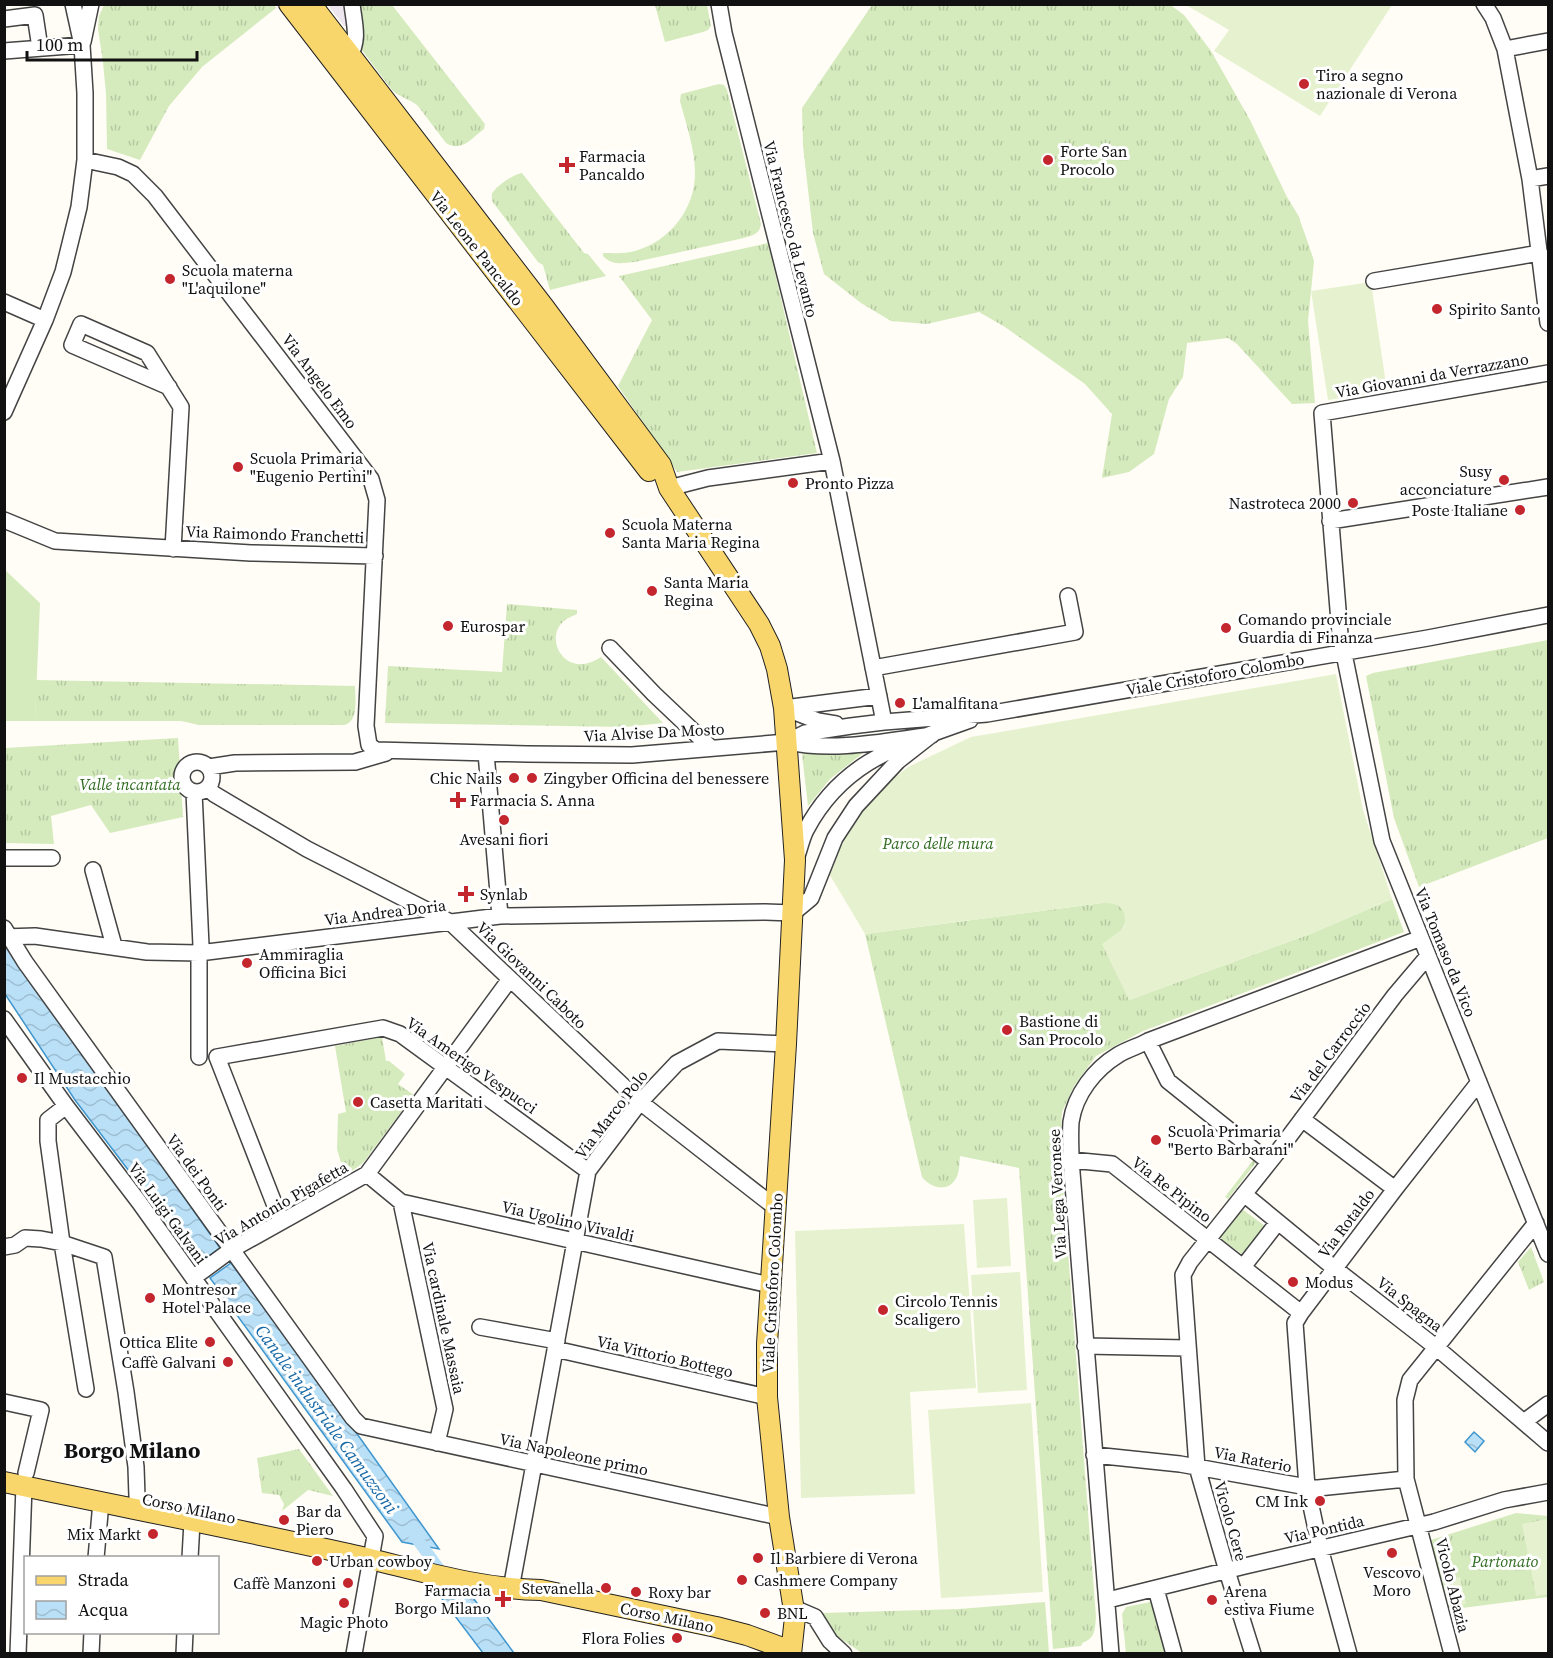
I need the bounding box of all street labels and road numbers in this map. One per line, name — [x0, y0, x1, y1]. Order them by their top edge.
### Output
street label: Via Francesco da Levanto — [758, 138, 824, 320]
street label: Via Leone Pancaldo — [425, 186, 529, 310]
street label: Via Angelo Emo — [277, 329, 363, 433]
street label: Via Giovanni da Verrazzano — [1334, 347, 1531, 403]
street label: Via Raimondo Franchetti — [185, 520, 365, 548]
street label: Viale Cristoforo Colombo — [1124, 647, 1306, 701]
street label: Via Alvise Da Mosto — [583, 717, 725, 747]
street label: Via Tomaso da Vico — [1410, 884, 1482, 1020]
street label: Via Andrea Doria — [323, 894, 448, 930]
street label: Via Giovanni Caboto — [472, 917, 592, 1034]
street label: Via del Carroccio — [1284, 996, 1376, 1107]
street label: Via Amerigo Vespucci — [402, 1011, 542, 1119]
street label: Via Marco Polo — [569, 1065, 653, 1163]
street label: Via Lega Veronese — [1043, 1128, 1071, 1260]
street label: Via dei Ponti — [162, 1129, 233, 1215]
street label: Via Re Pipino — [1127, 1151, 1217, 1227]
street label: Via Antonio Pigafetta — [210, 1155, 353, 1250]
street label: Via Luigi Galvani — [124, 1158, 213, 1269]
street label: Via Rotaldo — [1313, 1184, 1380, 1262]
street label: Viale Cristoforo Colombo — [756, 1192, 788, 1374]
street label: Via Ugolino Vivaldi — [500, 1195, 637, 1247]
street label: Via cardinale Massaia — [417, 1240, 471, 1397]
street label: Via Spagna — [1372, 1271, 1448, 1337]
street label: Via Vittorio Bottego — [595, 1330, 736, 1382]
street label: Via Napoleone primo — [498, 1427, 651, 1481]
street label: Via Raterio — [1212, 1441, 1294, 1477]
street label: Vicolo Cere — [1209, 1479, 1253, 1563]
street label: Corso Milano — [140, 1487, 238, 1529]
street label: Via Pontida — [1282, 1509, 1367, 1549]
street label: Vicolo Abazia — [1431, 1535, 1476, 1636]
street label: Corso Milano — [618, 1596, 716, 1638]

